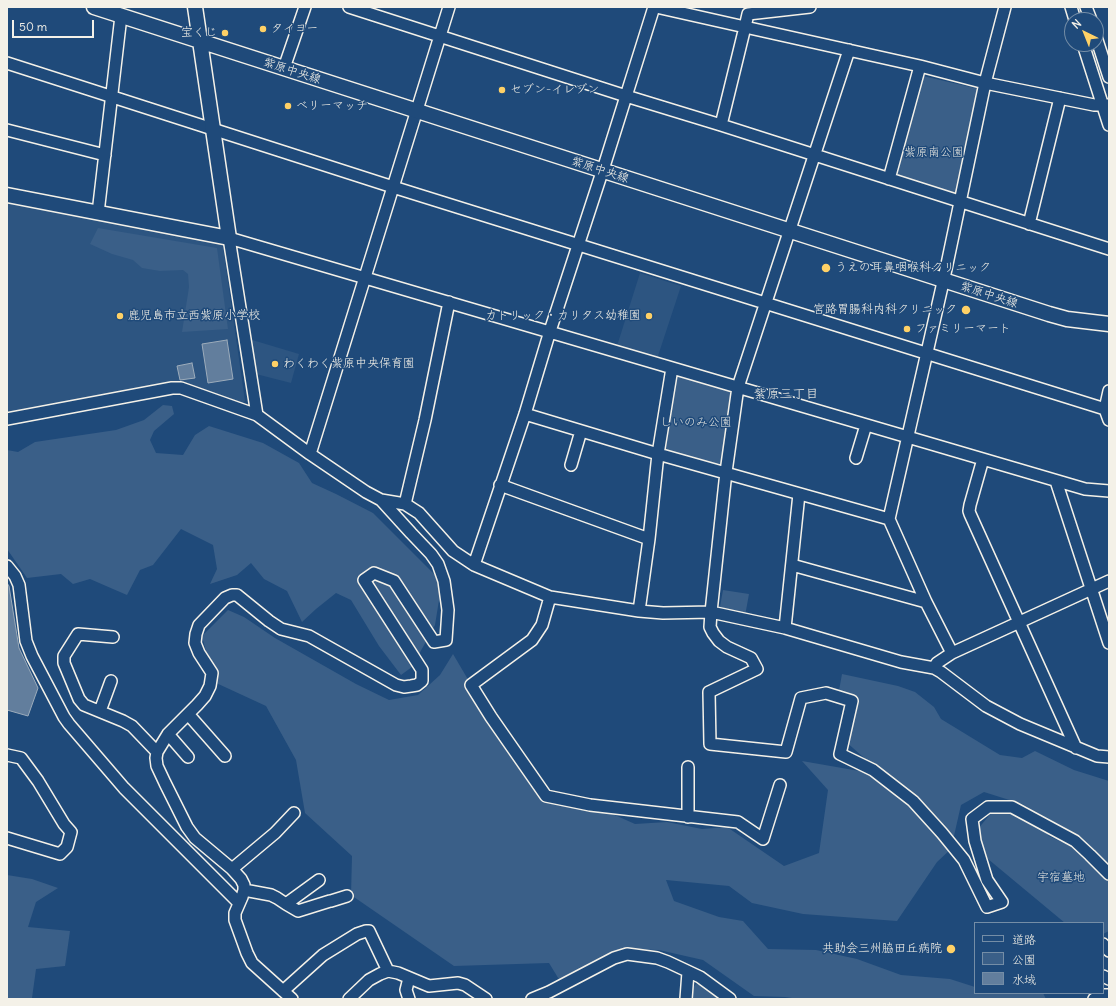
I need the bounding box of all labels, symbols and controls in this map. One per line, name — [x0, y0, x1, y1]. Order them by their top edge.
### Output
scale bar — [14, 12, 96, 38]
north arrow — [1064, 12, 1104, 52]
text: N — [1069, 16, 1084, 32]
text: 50 m — [19, 19, 47, 34]
place label: タイヨー — [271, 22, 318, 36]
marker: タイヨー — [258, 24, 268, 34]
place label: 宝くじ — [181, 26, 217, 40]
marker: 宝くじ — [220, 28, 230, 38]
street label: 紫原中央線 — [261, 55, 323, 87]
place label: セブン-イレブン — [510, 83, 599, 97]
marker: セブン-イレブン — [497, 85, 507, 95]
place label: ベリーマッチ — [296, 99, 368, 113]
marker: ベリーマッチ — [283, 101, 293, 111]
park label: 紫原南公園 — [904, 146, 964, 160]
street label: 紫原中央線 — [569, 154, 631, 186]
place label: うえの耳鼻咽喉科クリニック — [835, 261, 991, 275]
marker: うえの耳鼻咽喉科クリニック — [820, 262, 832, 274]
street label: 紫原中央線 — [958, 279, 1020, 311]
place label: 宮路胃腸科内科クリニック — [813, 303, 957, 317]
marker: 宮路胃腸科内科クリニック — [960, 304, 972, 316]
place label: 鹿児島市立西紫原小学校 — [128, 309, 260, 323]
place label: カトリック・カリタス幼稚園 — [485, 309, 641, 323]
marker: 鹿児島市立西紫原小学校 — [115, 311, 125, 321]
marker: カトリック・カリタス幼稚園 — [644, 311, 654, 321]
place label: ファミリーマート — [915, 322, 1011, 336]
marker: ファミリーマート — [902, 324, 912, 334]
place label: わくわく紫原中央保育園 — [283, 357, 415, 371]
marker: わくわく紫原中央保育園 — [270, 359, 280, 369]
district label: 紫原三丁目 — [754, 386, 818, 402]
park label: しいのみ公園 — [660, 416, 732, 430]
park label: 宇宿墓地 — [1037, 871, 1085, 885]
legend — [974, 922, 1104, 994]
text: 道路 — [1012, 932, 1036, 947]
place label: 共助会三州脇田丘病院 — [822, 942, 942, 956]
marker: 共助会三州脇田丘病院 — [945, 943, 957, 955]
text: 公園 — [1012, 952, 1036, 967]
text: 水域 — [1012, 972, 1036, 987]

